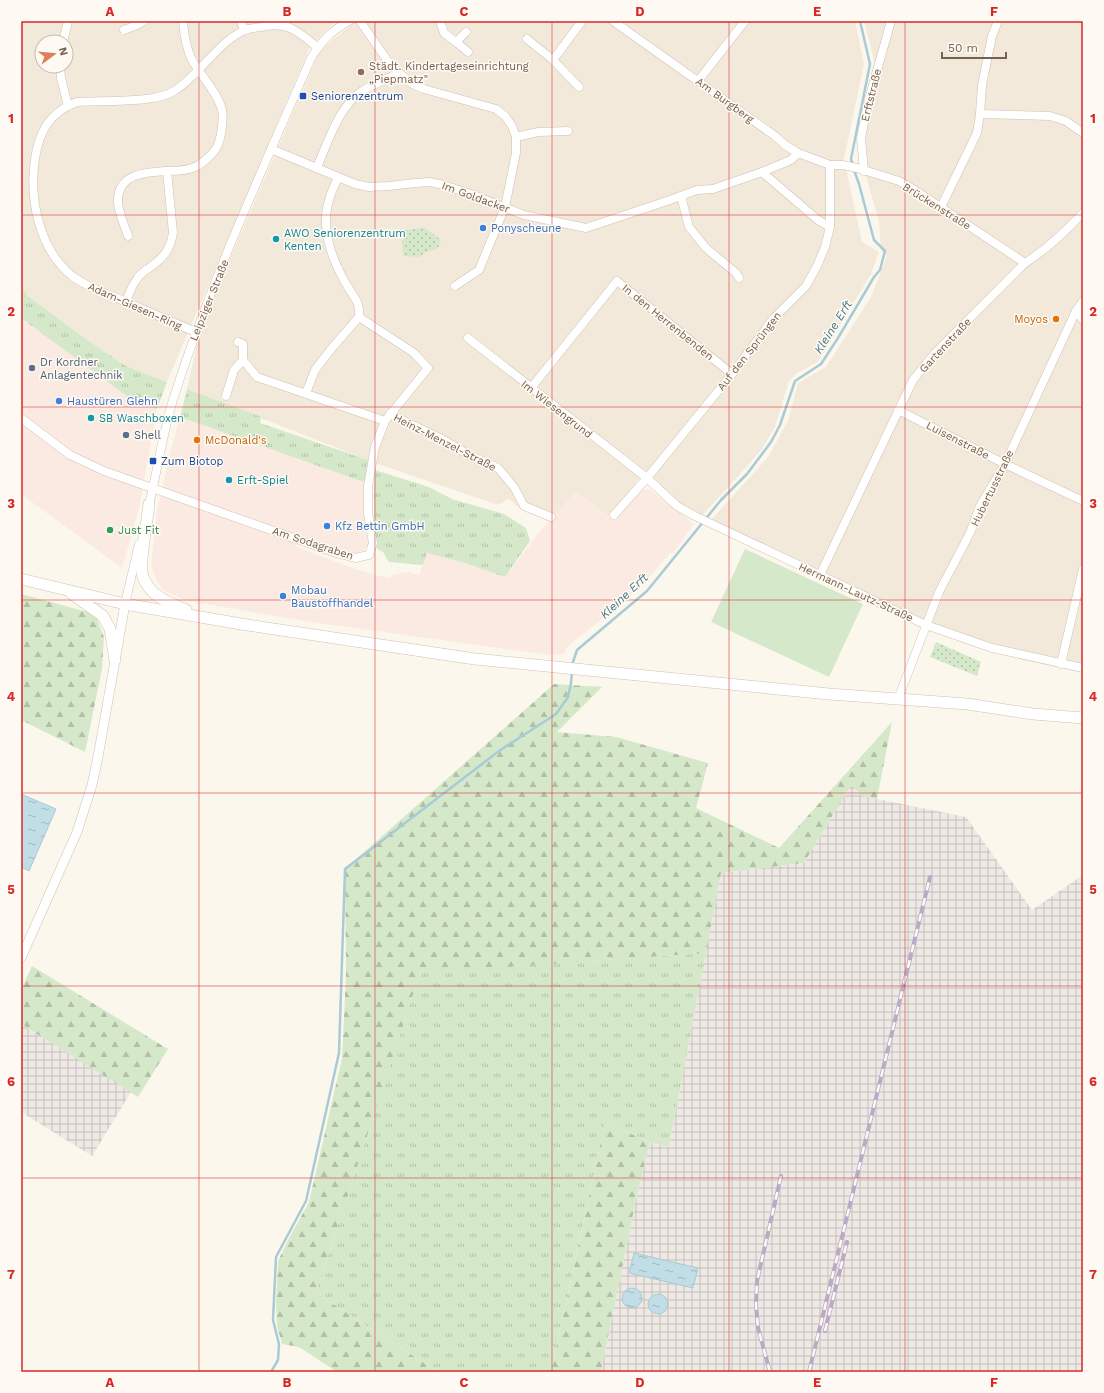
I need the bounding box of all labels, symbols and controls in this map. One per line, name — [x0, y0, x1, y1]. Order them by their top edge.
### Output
text: A — [106, 4, 115, 19]
text: B — [283, 4, 292, 19]
text: C — [460, 4, 469, 19]
text: D — [635, 4, 645, 19]
text: E — [813, 4, 821, 19]
text: F — [990, 4, 998, 19]
north arrow — [34, 34, 74, 74]
scale bar — [942, 34, 1006, 60]
text: 50 m — [948, 41, 978, 55]
text: N — [56, 46, 71, 57]
place label: Städt. Kindertageseinrichtung „Piepmatz" — [369, 60, 529, 86]
marker: Städt. Kindertageseinrichtung „Piepmatz" — [356, 67, 366, 77]
street label: Erftstraße — [859, 67, 884, 123]
street label: Am Burgberg — [693, 75, 756, 126]
place label: Seniorenzentrum — [311, 90, 403, 103]
marker: Seniorenzentrum — [298, 91, 308, 101]
text: 1 — [8, 111, 14, 126]
text: 1 — [1090, 111, 1096, 126]
street label: Im Goldacker — [440, 179, 512, 216]
street label: Brückenstraße — [900, 180, 973, 233]
place label: Ponyscheune — [491, 222, 561, 235]
marker: Ponyscheune — [478, 223, 488, 233]
place label: AWO Seniorenzentrum Kenten — [284, 227, 406, 253]
marker: AWO Seniorenzentrum Kenten — [271, 234, 281, 244]
street label: Leipziger Straße — [187, 257, 232, 343]
street label: Adam-Giesen-Ring — [86, 280, 184, 333]
street label: In den Herrenbenden — [619, 281, 716, 363]
water label: Kleine Erft — [811, 298, 855, 356]
text: 2 — [7, 304, 15, 319]
text: 2 — [1089, 304, 1097, 319]
street label: Auf den Sprüngen — [715, 309, 784, 393]
place label: Moyos — [1014, 313, 1048, 326]
marker: Moyos — [1051, 314, 1061, 324]
street label: Gartenstraße — [917, 315, 974, 375]
place label: Dr Kordner Anlagentechnik — [40, 356, 123, 382]
marker: Dr Kordner Anlagentechnik — [27, 363, 37, 373]
street label: Im Wiesengrund — [518, 378, 595, 441]
place label: Haustüren Glehn — [67, 395, 158, 408]
marker: Haustüren Glehn — [54, 396, 64, 406]
street label: Heinz-Menzel-Straße — [391, 411, 498, 474]
place label: SB Waschboxen — [99, 412, 184, 425]
marker: SB Waschboxen — [86, 413, 96, 423]
street label: Luisenstraße — [924, 419, 992, 462]
place label: Shell — [134, 429, 162, 442]
marker: Shell — [121, 430, 131, 440]
place label: McDonald's — [205, 434, 267, 447]
marker: McDonald's — [192, 435, 202, 445]
street label: Hubertusstraße — [968, 448, 1017, 529]
place label: Zum Biotop — [161, 455, 224, 468]
marker: Zum Biotop — [148, 456, 158, 466]
place label: Erft-Spiel — [237, 474, 289, 487]
marker: Erft-Spiel — [224, 475, 234, 485]
text: 3 — [7, 496, 15, 511]
text: 3 — [1089, 496, 1097, 511]
place label: Kfz Bettin GmbH — [335, 520, 425, 533]
marker: Kfz Bettin GmbH — [322, 521, 332, 531]
place label: Just Fit — [118, 524, 160, 537]
street label: Am Sodagraben — [271, 524, 355, 563]
marker: Just Fit — [105, 525, 115, 535]
street label: Hermann-Lautz-Straße — [796, 560, 915, 625]
water label: Kleine Erft — [597, 570, 651, 622]
place label: Mobau Baustoffhandel — [291, 584, 374, 610]
marker: Mobau Baustoffhandel — [278, 591, 288, 601]
text: 4 — [7, 689, 16, 704]
text: 4 — [1089, 689, 1098, 704]
text: 5 — [7, 882, 15, 897]
text: 5 — [1089, 882, 1097, 897]
text: 6 — [7, 1074, 15, 1089]
text: 6 — [1089, 1074, 1097, 1089]
text: 7 — [7, 1267, 15, 1282]
text: 7 — [1089, 1267, 1097, 1282]
text: A — [106, 1375, 115, 1390]
text: B — [283, 1375, 292, 1390]
text: C — [460, 1375, 469, 1390]
text: D — [635, 1375, 645, 1390]
text: E — [813, 1375, 821, 1390]
text: F — [990, 1375, 998, 1390]

